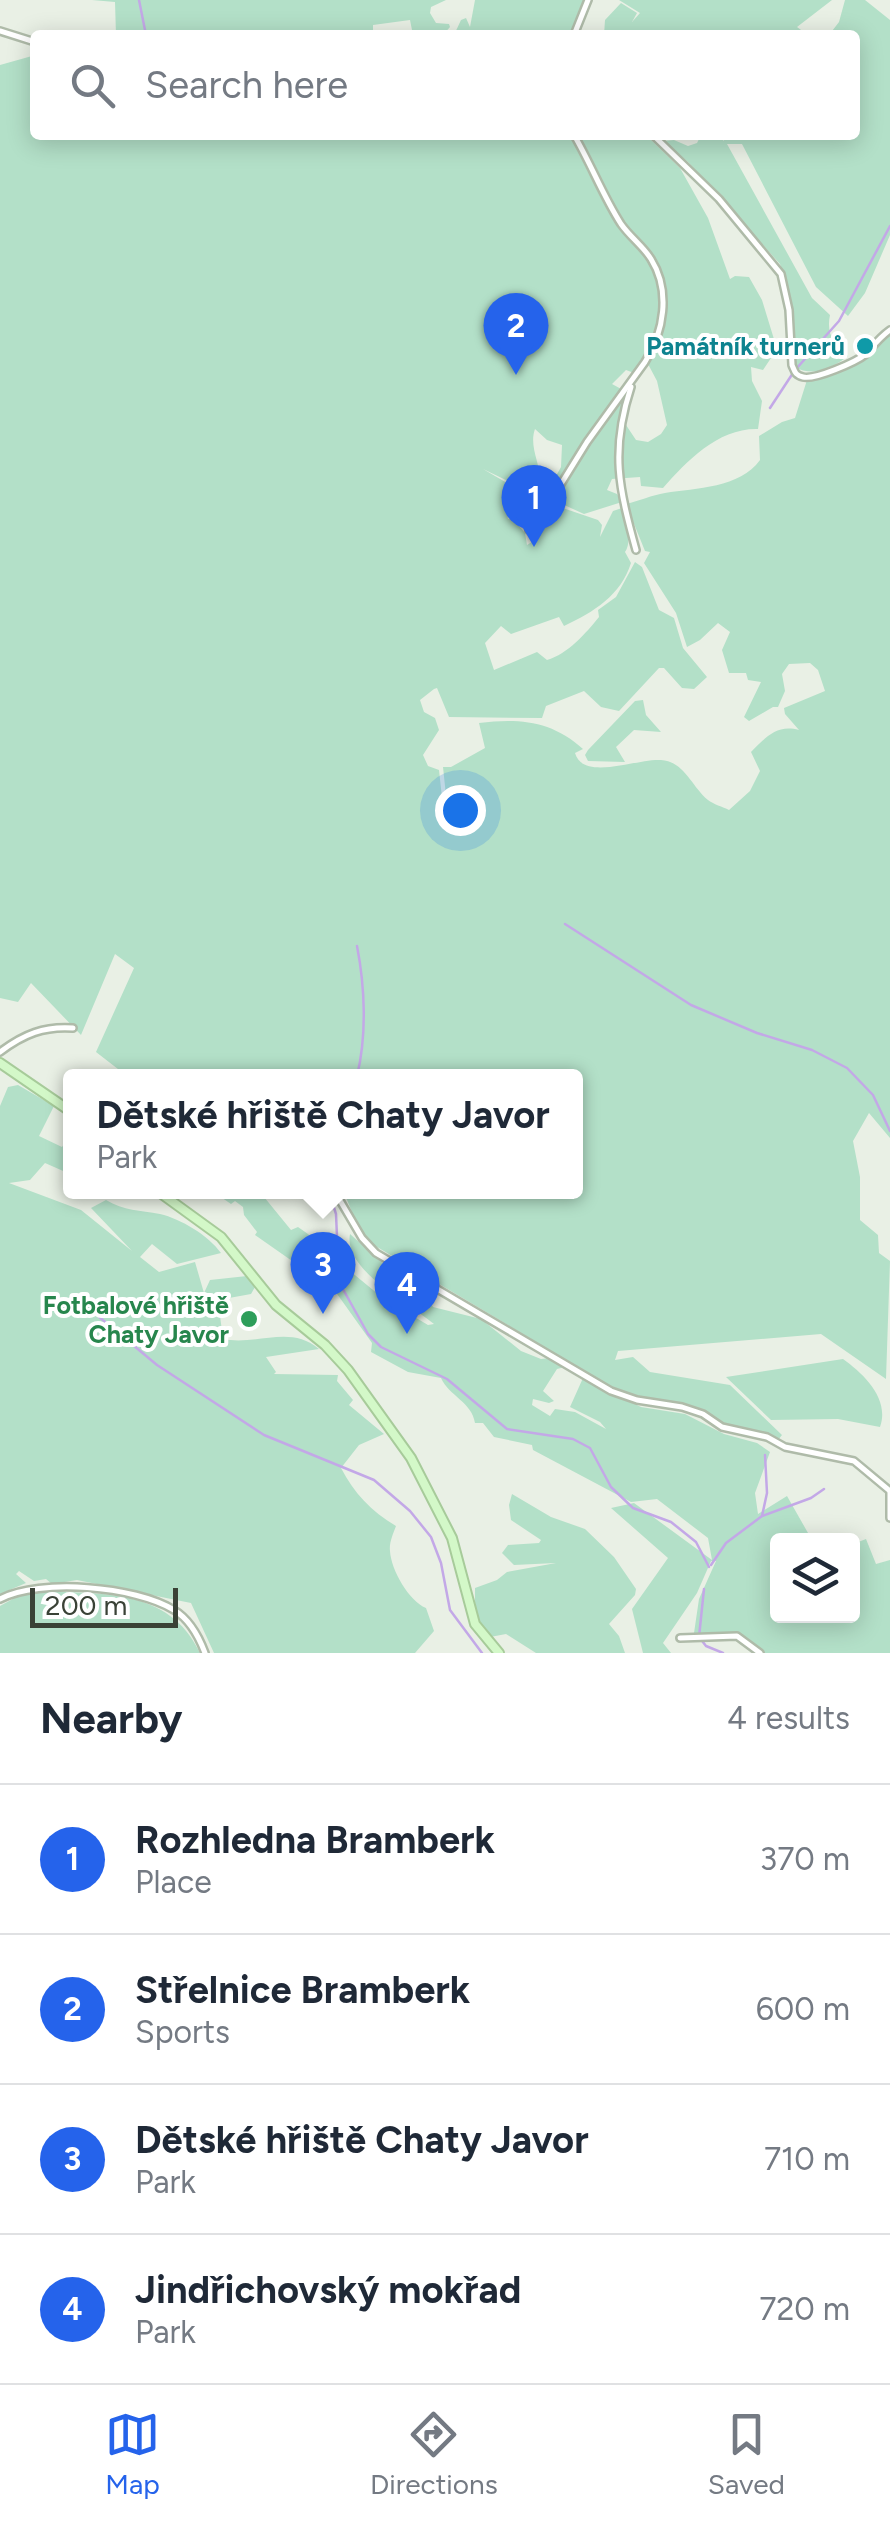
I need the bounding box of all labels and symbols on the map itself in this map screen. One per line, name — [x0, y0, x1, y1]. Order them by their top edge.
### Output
pin: 2 — [484, 292, 548, 375]
place label: Památník turnerů — [646, 331, 845, 361]
marker: Památník turnerů — [854, 335, 876, 357]
pin: 1 — [502, 464, 566, 547]
your location — [435, 785, 486, 836]
pin: 3 — [290, 1232, 356, 1314]
pin: 4 — [374, 1252, 440, 1334]
place label: Fotbalové hřiště Chaty Javor — [43, 1290, 230, 1349]
marker: Fotbalové hřiště Chaty Javor — [238, 1308, 260, 1330]
scale bar — [30, 1583, 178, 1628]

